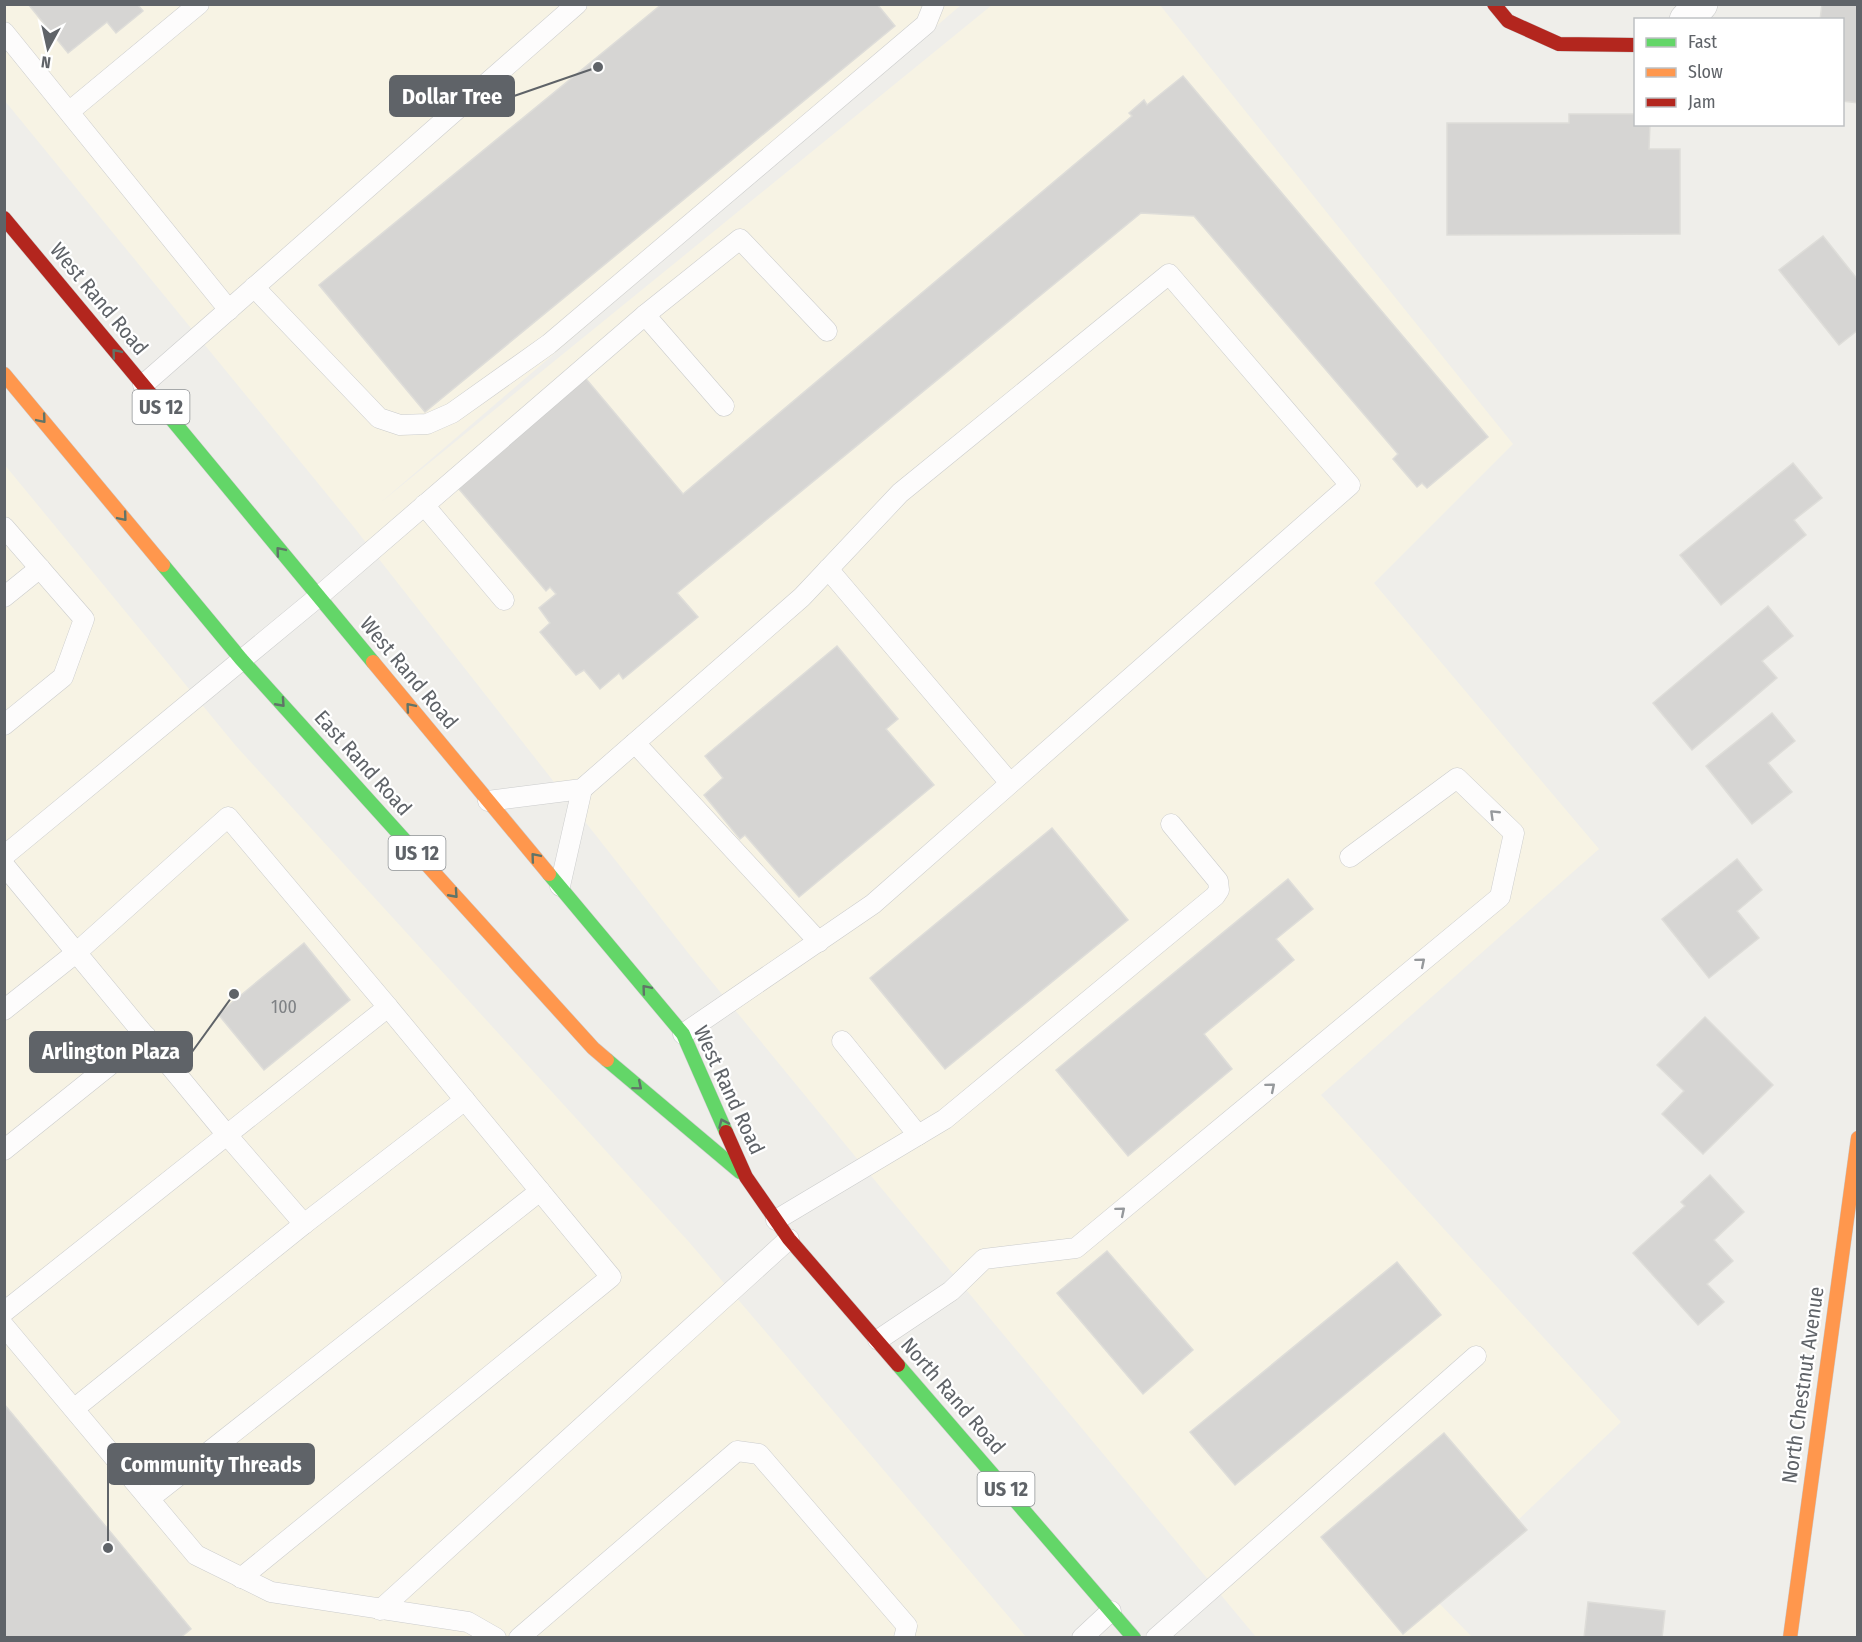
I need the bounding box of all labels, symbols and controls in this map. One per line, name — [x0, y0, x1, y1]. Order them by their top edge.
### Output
north arrow — [18, 18, 78, 78]
legend — [1634, 18, 1844, 126]
text: Fast — [1688, 31, 1717, 53]
text: N — [40, 52, 52, 72]
text: Slow — [1688, 61, 1723, 83]
callout: Dollar Tree — [390, 76, 514, 116]
text: Dollar Tree — [402, 83, 502, 110]
text: Jam — [1688, 91, 1716, 113]
street label: West Rand Road — [44, 237, 154, 361]
one-way arrow — [112, 349, 123, 360]
road number: US 12 — [132, 390, 190, 424]
one-way arrow — [35, 412, 46, 423]
one-way arrow — [116, 510, 127, 521]
one-way arrow — [277, 547, 288, 558]
street label: West Rand Road — [354, 611, 464, 735]
one-way arrow — [274, 696, 285, 706]
one-way arrow — [406, 703, 417, 714]
street label: East Rand Road — [309, 705, 417, 821]
one-way arrow — [1491, 810, 1501, 821]
road number: US 12 — [388, 836, 446, 870]
one-way arrow — [531, 852, 542, 863]
one-way arrow — [447, 887, 458, 898]
one-way arrow — [1414, 958, 1425, 969]
one-way arrow — [642, 985, 653, 996]
house number: 100 — [271, 996, 297, 1018]
street label: West Rand Road — [688, 1022, 770, 1158]
callout: Arlington Plaza — [30, 1032, 192, 1072]
text: Arlington Plaza — [41, 1038, 180, 1065]
one-way arrow — [631, 1078, 642, 1089]
one-way arrow — [1264, 1083, 1275, 1094]
one-way arrow — [718, 1119, 730, 1130]
one-way arrow — [1114, 1207, 1125, 1218]
street label: North Chestnut Avenue — [1776, 1285, 1830, 1485]
street label: North Rand Road — [895, 1332, 1011, 1460]
callout: Community Threads — [108, 1444, 314, 1484]
text: Community Threads — [120, 1451, 302, 1478]
road number: US 12 — [978, 1472, 1034, 1506]

